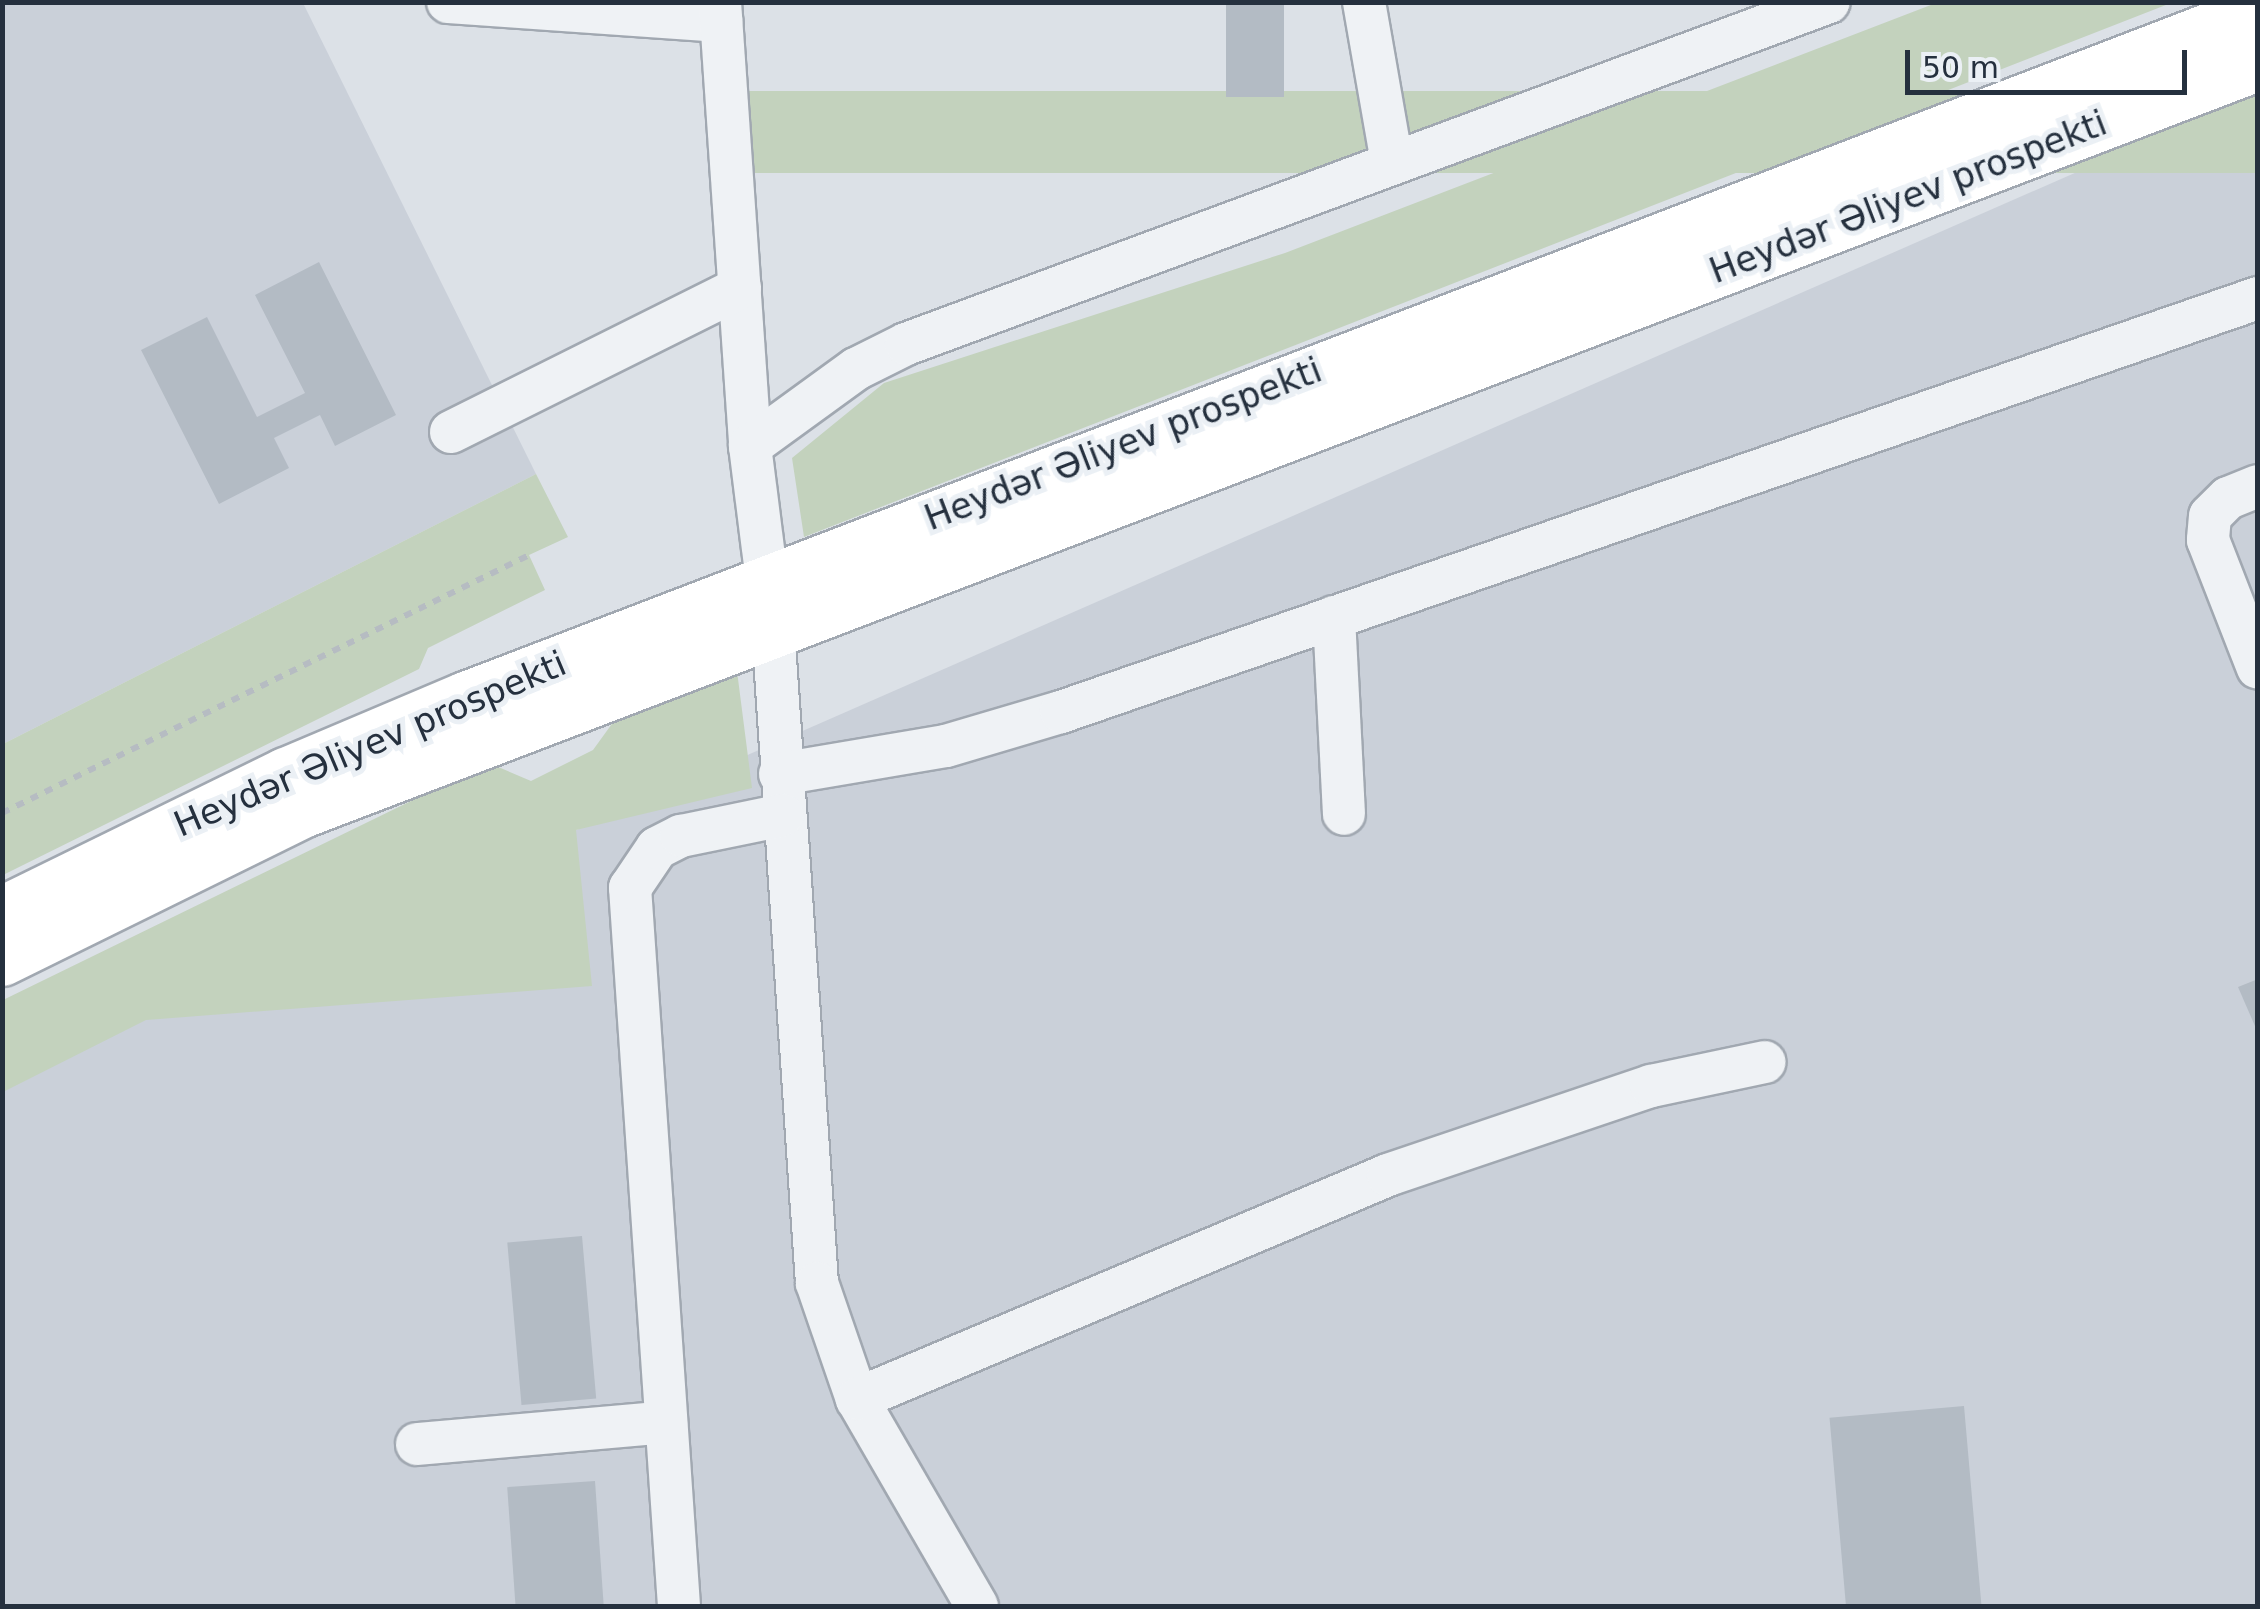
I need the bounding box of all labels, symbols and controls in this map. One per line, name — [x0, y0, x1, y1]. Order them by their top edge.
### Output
scale bar — [1910, 30, 2192, 92]
text: 50 m — [1922, 50, 1999, 85]
street label: Heydər Əliyev prospekti — [1704, 102, 2112, 292]
street label: Heydər Əliyev prospekti — [919, 349, 1327, 539]
street label: Heydər Əliyev prospekti — [168, 642, 572, 846]

